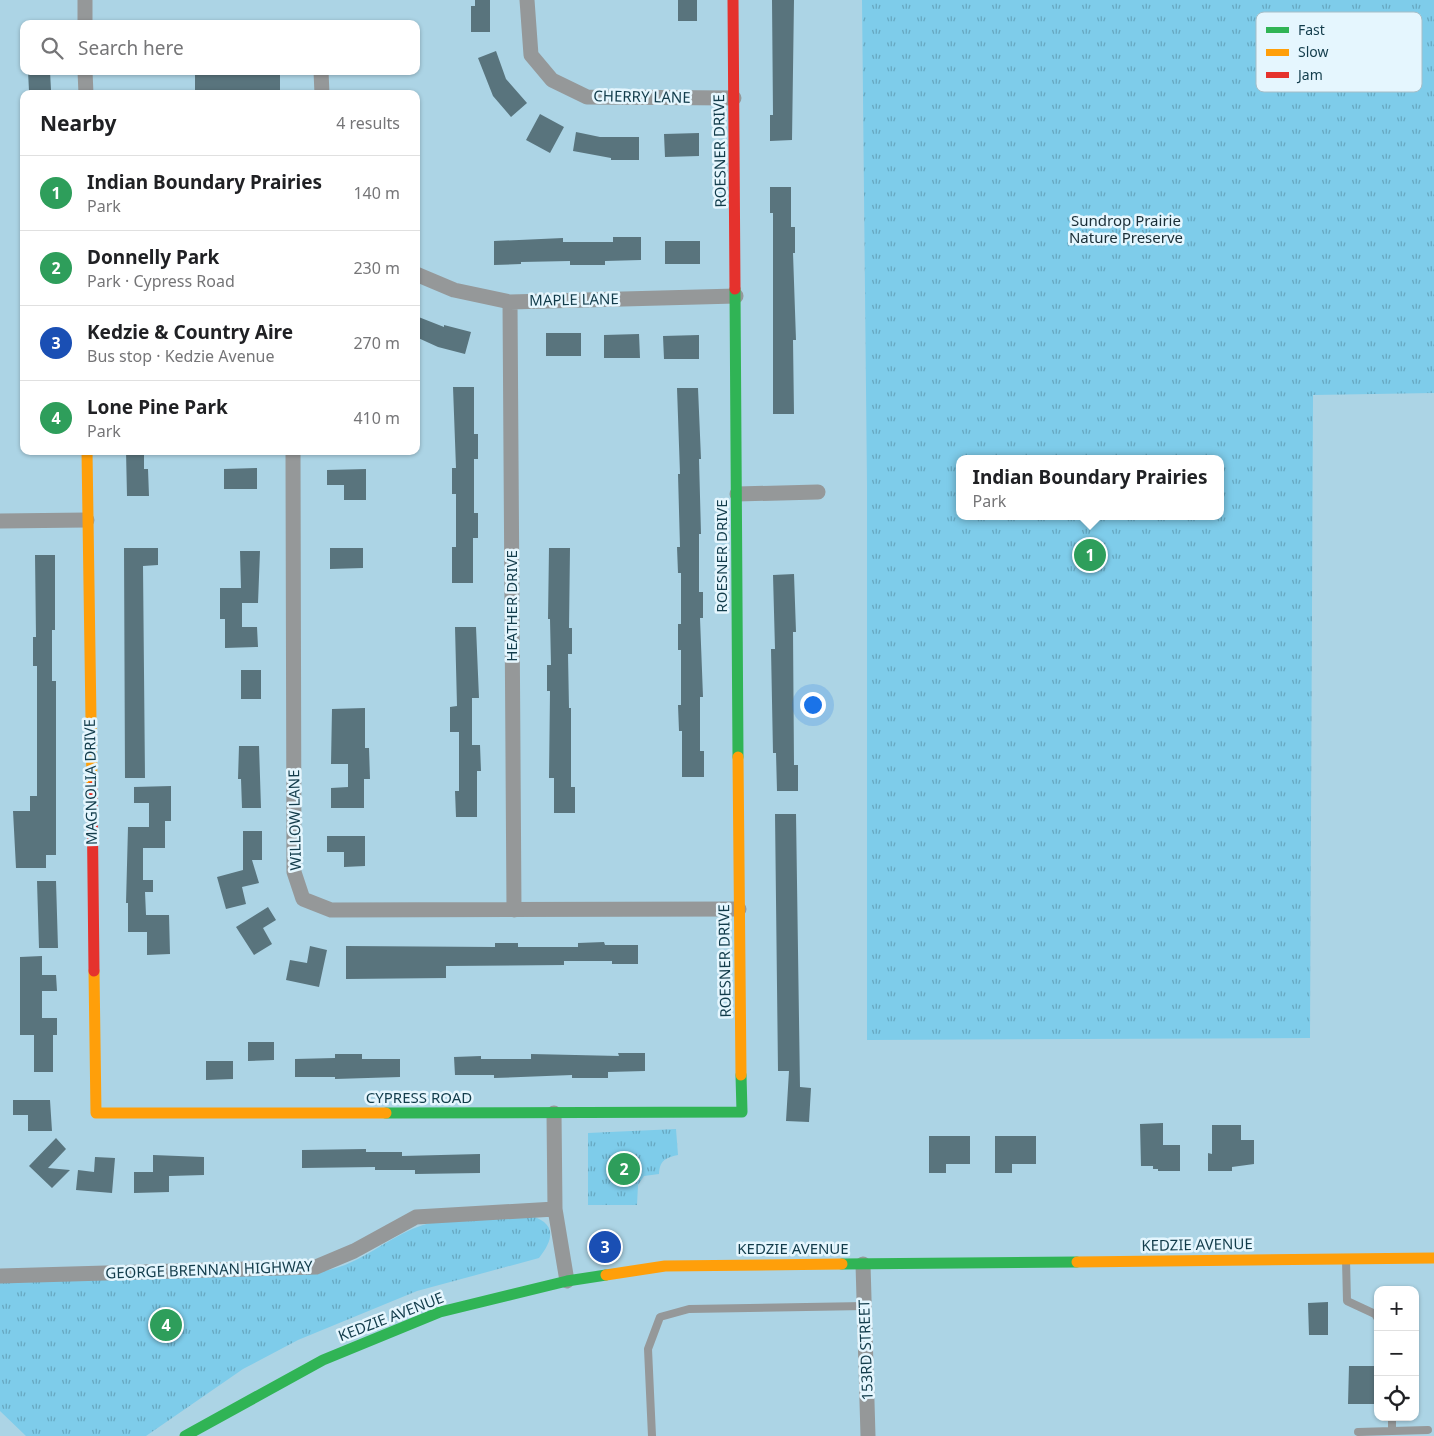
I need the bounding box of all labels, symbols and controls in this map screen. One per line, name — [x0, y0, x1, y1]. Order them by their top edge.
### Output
legend — [1256, 12, 1422, 92]
search box — [20, 20, 420, 75]
text: Fast — [1298, 20, 1325, 39]
icon: search — [38, 34, 66, 62]
text: Search here — [78, 35, 184, 61]
text: Slow — [1298, 42, 1329, 61]
text: Jam — [1296, 65, 1323, 84]
street label: CHERRY LANE — [593, 85, 691, 107]
street label: ROESNER DRIVE — [708, 94, 730, 208]
text: Nearby — [40, 109, 116, 137]
text: 4 results — [336, 112, 400, 134]
text: Indian Boundary Prairies — [87, 169, 322, 195]
text: 1 — [51, 182, 61, 204]
text: 140 m — [353, 182, 400, 204]
text: Park — [87, 195, 121, 217]
park label: Sundrop Prairie Nature Preserve — [1069, 210, 1183, 247]
text: Donnelly Park — [87, 244, 219, 270]
text: 2 — [51, 257, 61, 279]
text: 230 m — [353, 257, 400, 279]
text: Park · Cypress Road — [87, 270, 235, 292]
street label: MAPLE LANE — [529, 288, 619, 310]
text: Kedzie & Country Aire — [87, 319, 293, 345]
text: 3 — [51, 332, 61, 354]
text: 270 m — [353, 332, 400, 354]
text: Bus stop · Kedzie Avenue — [87, 345, 274, 367]
text: Lone Pine Park — [87, 394, 228, 420]
text: 4 — [51, 407, 61, 429]
text: 410 m — [353, 407, 400, 429]
text: Park — [87, 420, 121, 442]
popup — [956, 455, 1224, 520]
text: Indian Boundary Prairies — [972, 464, 1208, 490]
text: Park — [972, 490, 1006, 512]
street label: ROESNER DRIVE — [711, 499, 731, 613]
pin: 1 — [1074, 536, 1106, 574]
street label: HEATHER DRIVE — [501, 550, 521, 662]
your location — [800, 692, 826, 718]
street label: MAGNOLIA DRIVE — [79, 719, 101, 845]
street label: WILLOW LANE — [283, 769, 305, 871]
street label: ROESNER DRIVE — [713, 904, 735, 1018]
street label: CYPRESS ROAD — [366, 1087, 472, 1107]
pin: 2 — [608, 1150, 640, 1188]
pin: 3 — [589, 1228, 621, 1266]
street label: KEDZIE AVENUE — [1141, 1233, 1253, 1255]
street label: KEDZIE AVENUE — [737, 1238, 849, 1258]
street label: GEORGE BRENNAN HIGHWAY — [105, 1255, 313, 1283]
map controls — [1374, 1286, 1419, 1421]
button: + — [1374, 1286, 1419, 1331]
street label: KEDZIE AVENUE — [335, 1287, 446, 1345]
street label: 153RD STREET — [853, 1299, 877, 1401]
pin: 4 — [150, 1306, 182, 1344]
button: − — [1374, 1331, 1419, 1376]
button: locate — [1374, 1376, 1419, 1421]

